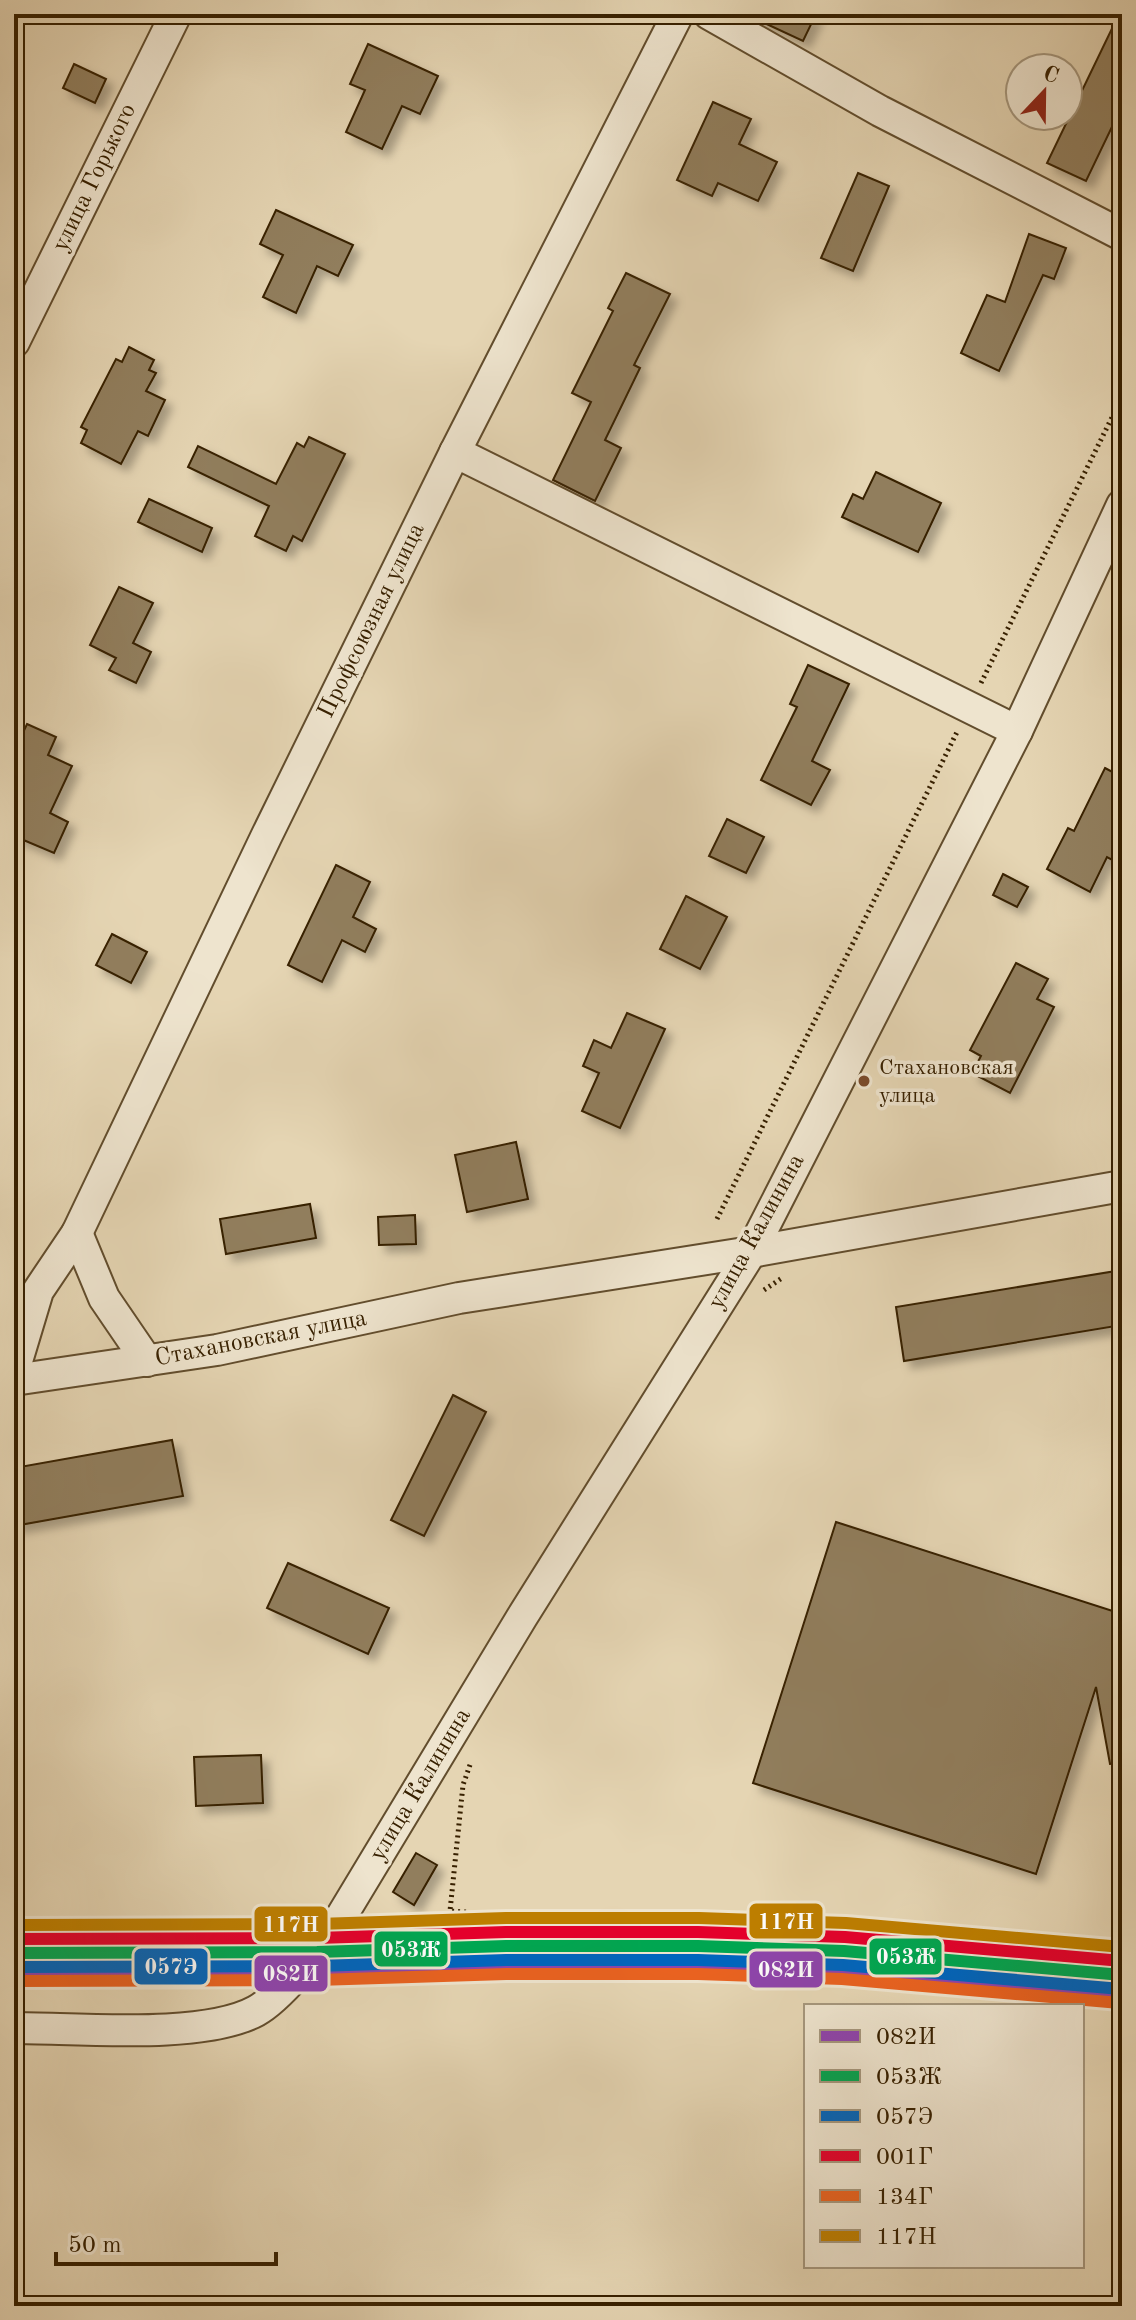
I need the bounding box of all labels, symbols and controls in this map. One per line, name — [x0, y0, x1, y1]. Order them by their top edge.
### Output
north arrow — [1004, 52, 1084, 132]
text: С — [1040, 62, 1062, 88]
street label: улица Горького — [49, 100, 141, 256]
street label: Профсоюзная улица — [314, 520, 430, 722]
place label: Стахановская улица — [879, 1057, 1014, 1107]
marker: Стахановская улица — [856, 1073, 872, 1089]
street label: улица Калинина — [704, 1150, 810, 1314]
street label: Стахановская улица — [153, 1307, 369, 1371]
street label: улица Калинина — [366, 1704, 476, 1866]
line badge: 117Н — [748, 1902, 824, 1940]
line badge: 117Н — [253, 1905, 329, 1943]
text: 117Н — [758, 1912, 814, 1934]
text: 117Н — [263, 1915, 319, 1937]
line badge: 053Ж — [373, 1930, 449, 1968]
line badge: 053Ж — [868, 1937, 943, 1976]
text: 053Ж — [381, 1940, 441, 1962]
line badge: 057Э — [133, 1947, 209, 1986]
text: 053Ж — [876, 1947, 936, 1969]
line badge: 082И — [748, 1950, 824, 1989]
line badge: 082И — [253, 1954, 329, 1993]
text: 057Э — [145, 1957, 197, 1979]
text: 082И — [758, 1960, 814, 1982]
text: 082И — [263, 1964, 319, 1986]
legend — [804, 2004, 1084, 2268]
text: 082И — [876, 2026, 936, 2050]
text: 053Ж — [876, 2066, 942, 2090]
text: 057Э — [876, 2106, 933, 2130]
text: 001Г — [876, 2146, 933, 2170]
text: 134Г — [876, 2186, 933, 2210]
scale bar — [56, 2216, 276, 2266]
text: 117Н — [876, 2226, 937, 2250]
text: 50 m — [68, 2234, 122, 2258]

